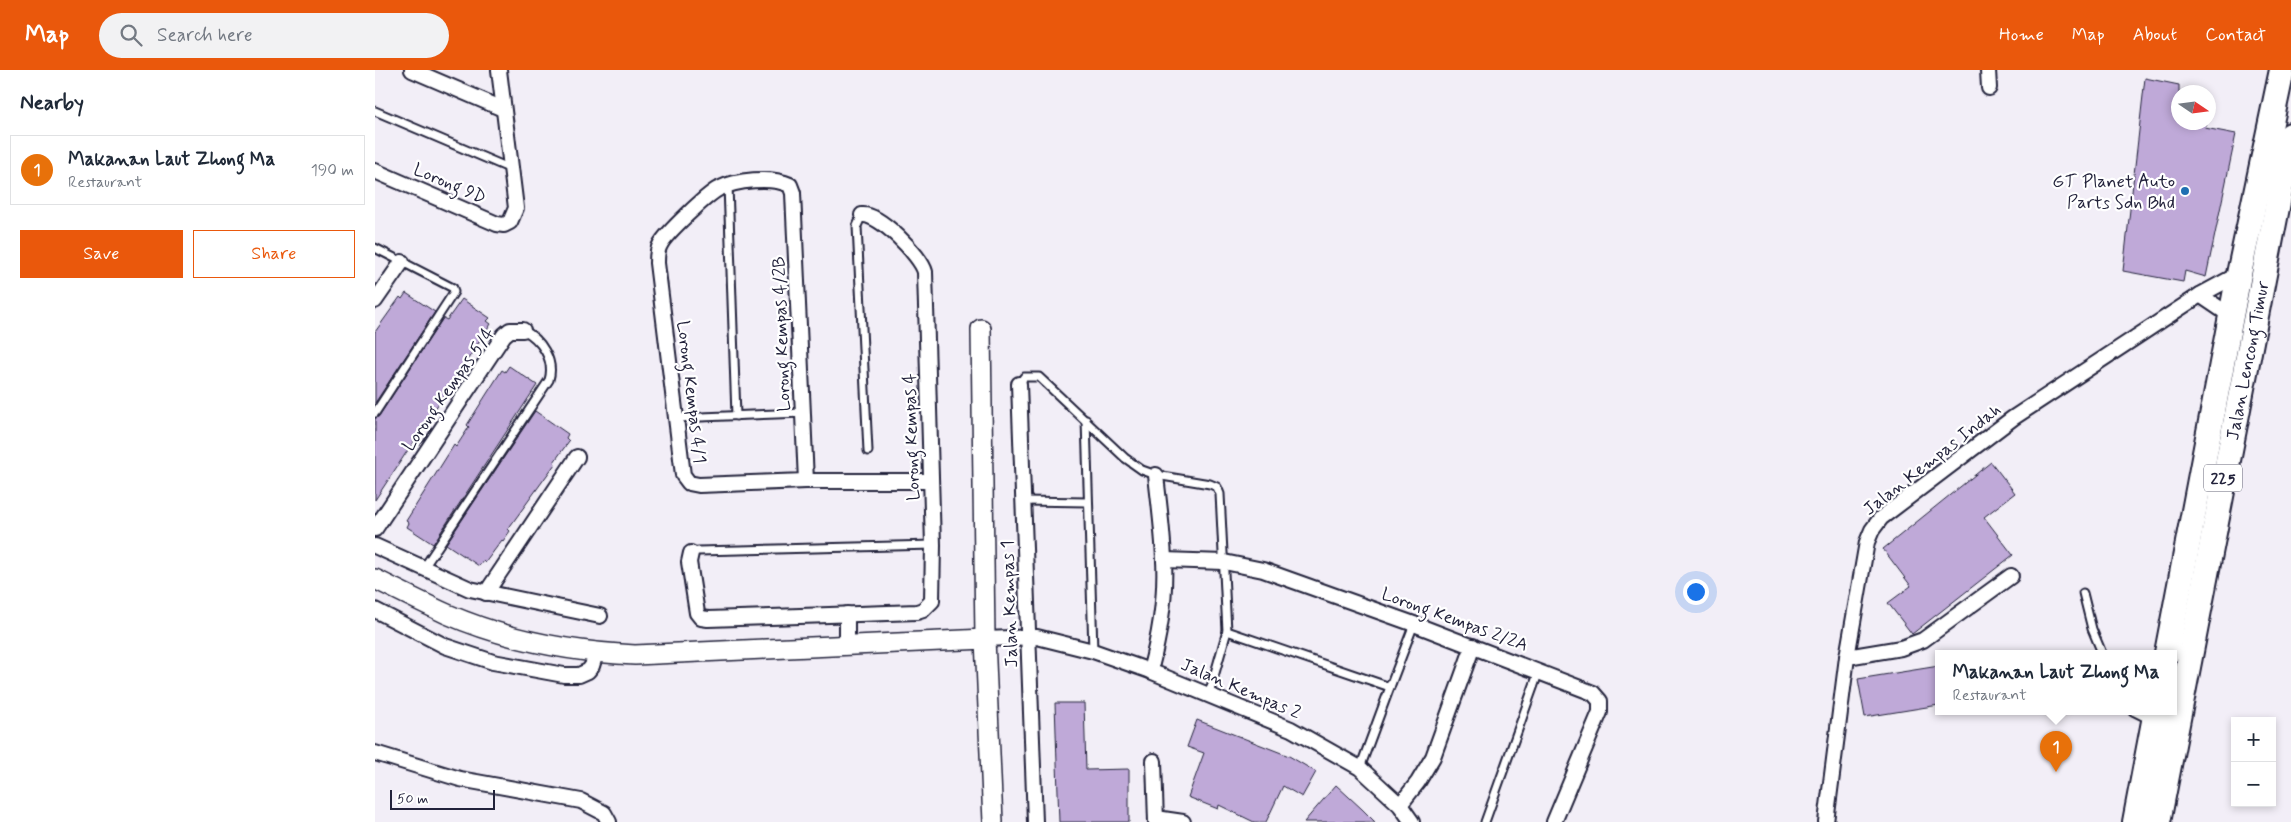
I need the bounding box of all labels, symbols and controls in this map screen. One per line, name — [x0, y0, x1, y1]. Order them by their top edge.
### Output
search box — [99, 13, 449, 58]
text: Map — [25, 20, 69, 51]
icon: search — [117, 21, 145, 49]
text: Search here — [157, 23, 253, 48]
text: Home — [1999, 23, 2044, 47]
text: Map — [2072, 23, 2105, 47]
text: About — [2133, 23, 2177, 47]
text: Contact — [2205, 23, 2266, 47]
north arrow — [2171, 85, 2216, 130]
text: Nearby — [20, 89, 84, 117]
text: Makanan Laut Zhong Ma — [68, 147, 275, 172]
street label: Lorong 9D — [409, 158, 490, 212]
text: 1 — [33, 160, 41, 181]
text: 190 m — [311, 160, 354, 181]
place label: GT Planet Auto Parts Sdn Bhd — [2052, 170, 2175, 215]
text: Restaurant — [68, 172, 142, 193]
marker: GT Planet Auto Parts Sdn Bhd — [2179, 185, 2191, 197]
button: Save — [20, 230, 183, 278]
button: Share — [193, 230, 355, 278]
street label: Lorong Kempas 4/2B — [767, 256, 799, 412]
street label: Jalan Lencong Timur — [2221, 279, 2276, 442]
street label: Lorong Kempas 4/1 — [668, 319, 712, 465]
street label: Lorong Kempas 5/4 — [397, 323, 502, 457]
street label: Lorong Kempas 4 — [898, 373, 928, 501]
street label: Jalan Kempas Indah — [1859, 398, 2007, 521]
road number: 225 — [2204, 464, 2242, 492]
street label: Jalan Kempas 1 — [996, 540, 1024, 668]
your location — [1683, 579, 1709, 605]
street label: Lorong Kempas 2/2A — [1377, 582, 1531, 659]
popup — [1935, 650, 2177, 715]
street label: Jalan Kempas 2 — [1177, 653, 1304, 725]
text: Makanan Laut Zhong Ma — [1952, 660, 2160, 685]
text: Restaurant — [1952, 685, 2027, 706]
map controls — [2231, 717, 2276, 807]
button: + — [2231, 717, 2276, 762]
pin: 1 — [2040, 731, 2072, 772]
button: − — [2231, 762, 2276, 807]
scale bar — [390, 787, 495, 810]
text: 50 m — [397, 790, 428, 808]

